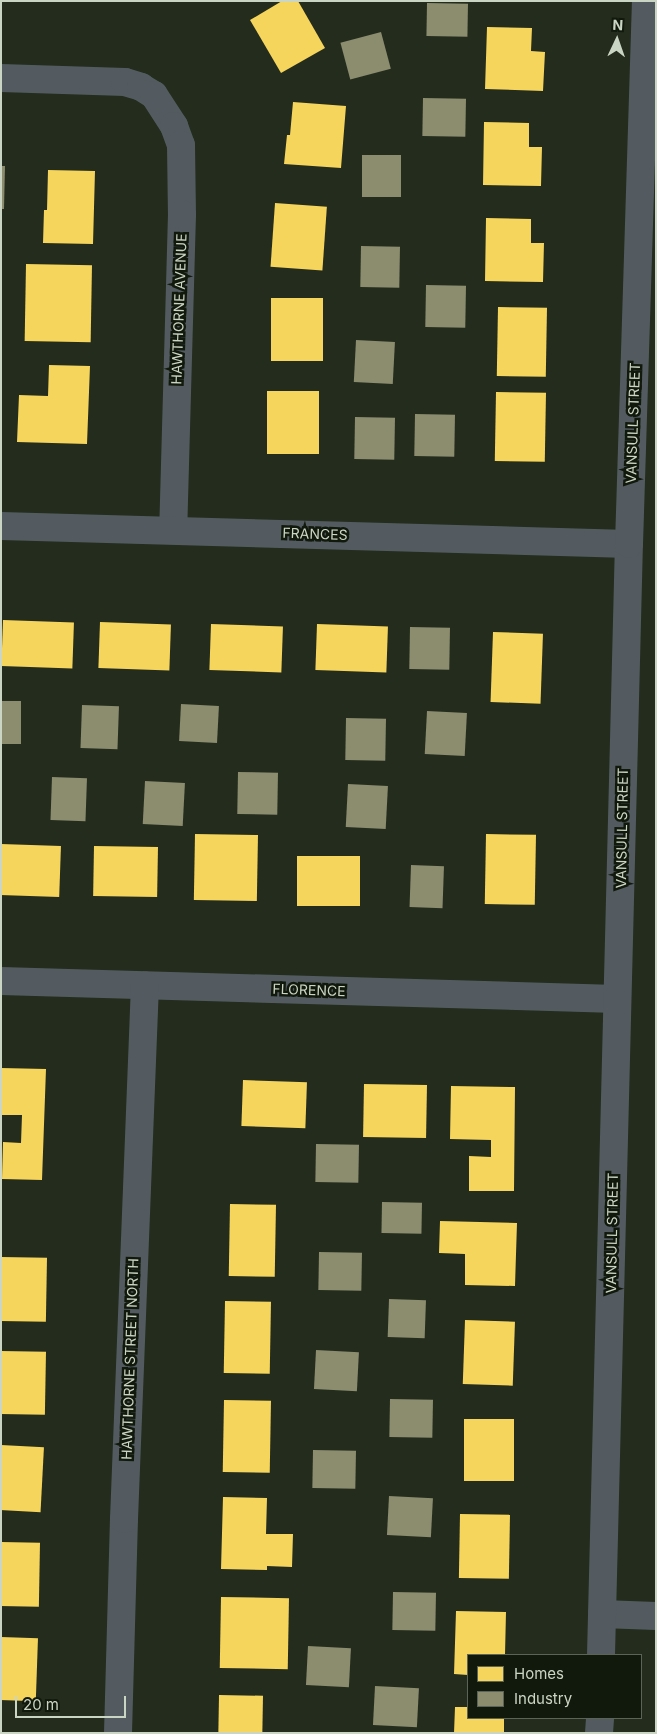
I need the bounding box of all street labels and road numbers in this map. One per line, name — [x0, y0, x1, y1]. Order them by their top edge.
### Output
street label: HAWTHORNE AVENUE — [168, 233, 190, 385]
street label: VANSULL STREET — [622, 362, 644, 484]
street label: FRANCES — [282, 524, 348, 544]
street label: VANSULL STREET — [613, 767, 631, 889]
street label: FLORENCE — [272, 980, 346, 1000]
street label: VANSULL STREET — [603, 1172, 621, 1294]
street label: HAWTHORNE STREET NORTH — [118, 1258, 142, 1460]

